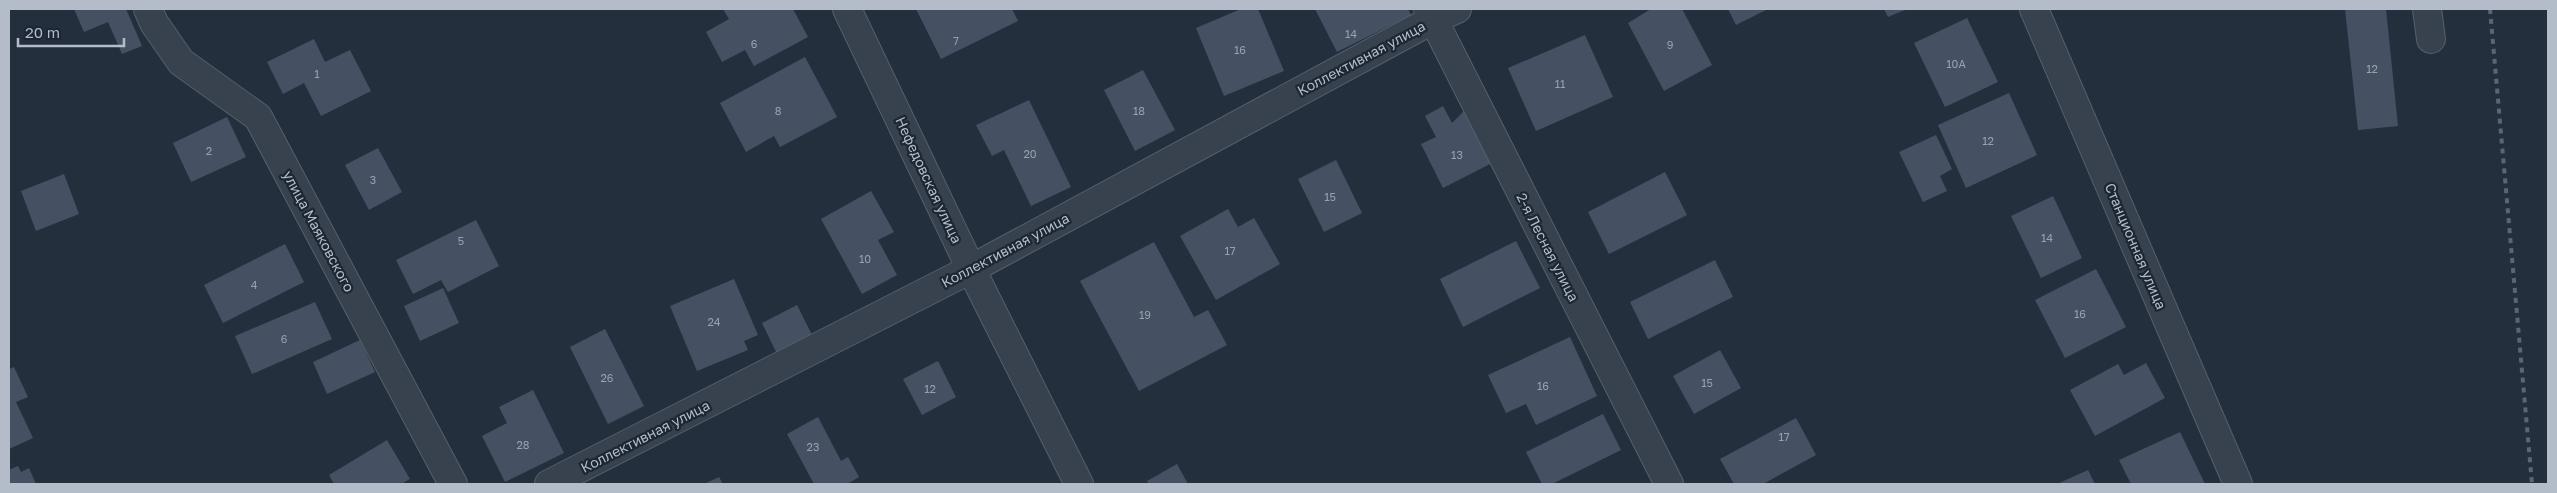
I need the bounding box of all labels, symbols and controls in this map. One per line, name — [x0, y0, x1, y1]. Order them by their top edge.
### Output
scale bar — [18, 15, 124, 47]
street label: Коллективная улица — [1294, 17, 1428, 99]
text: 20 m — [25, 23, 60, 41]
house number: 14 — [1345, 27, 1357, 40]
house number: 7 — [953, 34, 959, 47]
house number: 6 — [751, 37, 758, 50]
house number: 9 — [1667, 38, 1673, 51]
house number: 16 — [1234, 43, 1246, 56]
house number: 10А — [1946, 57, 1966, 70]
house number: 12 — [2366, 62, 2378, 75]
house number: 1 — [314, 67, 320, 80]
house number: 11 — [1555, 77, 1565, 90]
house number: 8 — [775, 104, 782, 117]
house number: 18 — [1133, 104, 1145, 117]
street label: Нефедовская улица — [892, 114, 966, 246]
house number: 12 — [1982, 134, 1994, 147]
house number: 2 — [206, 144, 212, 157]
house number: 20 — [1023, 147, 1037, 160]
house number: 13 — [1451, 148, 1463, 161]
street label: улица Маяковского — [280, 167, 358, 295]
house number: 3 — [370, 173, 376, 186]
street label: Станционная улица — [2102, 180, 2170, 312]
house number: 15 — [1324, 190, 1336, 203]
street label: 2-я Лесная улица — [1513, 190, 1583, 304]
street label: Коллективная улица — [938, 209, 1072, 291]
house number: 14 — [2041, 231, 2053, 244]
house number: 5 — [458, 234, 464, 247]
house number: 17 — [1224, 244, 1236, 257]
house number: 10 — [859, 252, 871, 265]
house number: 4 — [251, 278, 258, 291]
house number: 16 — [2074, 307, 2086, 320]
house number: 19 — [1139, 308, 1151, 321]
house number: 24 — [707, 315, 721, 328]
house number: 6 — [281, 332, 288, 345]
house number: 26 — [600, 371, 614, 384]
house number: 15 — [1701, 376, 1713, 389]
house number: 16 — [1537, 379, 1549, 392]
house number: 12 — [924, 382, 936, 395]
street label: Коллективная улица — [578, 396, 712, 476]
house number: 17 — [1778, 430, 1790, 443]
house number: 28 — [516, 438, 530, 451]
house number: 23 — [807, 440, 819, 453]

